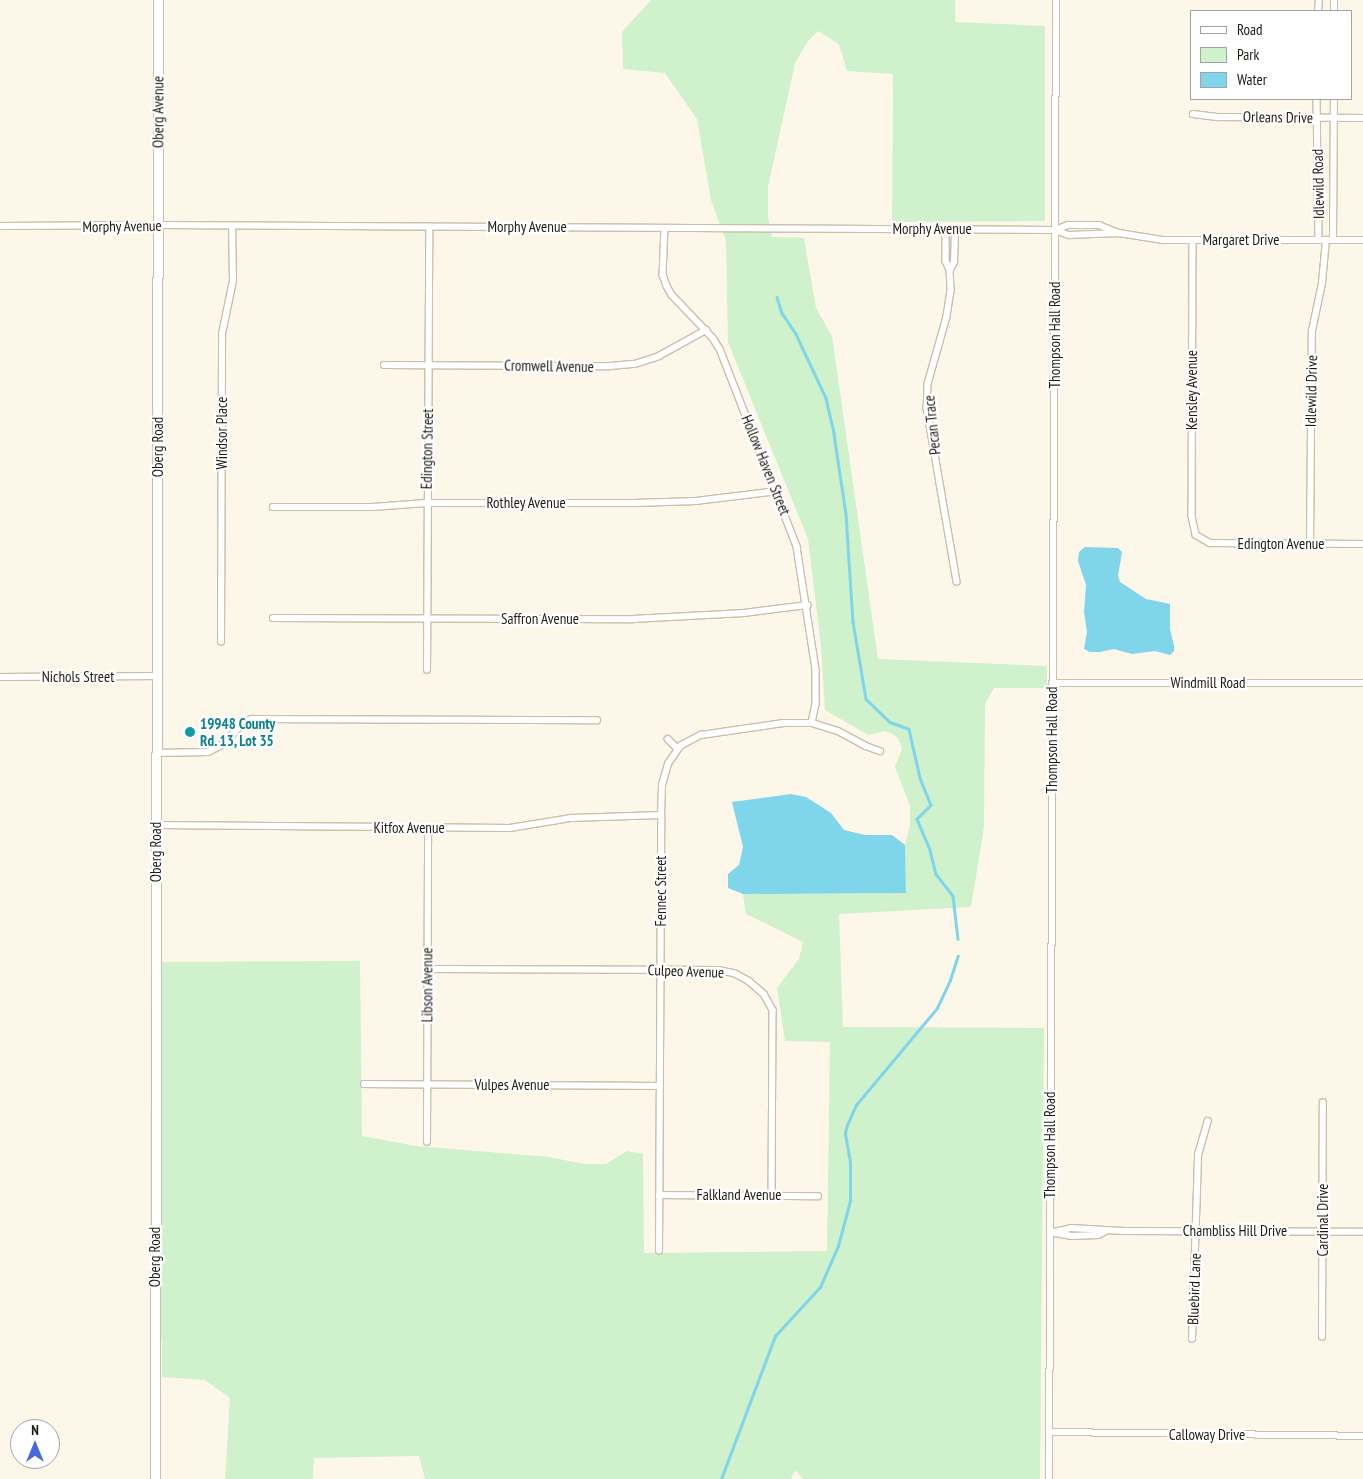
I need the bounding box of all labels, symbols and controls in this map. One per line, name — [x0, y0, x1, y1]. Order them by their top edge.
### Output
legend — [1190, 10, 1353, 100]
text: Road — [1237, 20, 1263, 39]
text: Park — [1237, 45, 1259, 64]
text: Water — [1237, 70, 1267, 89]
street label: Oberg Avenue — [149, 76, 167, 148]
street label: Orleans Drive — [1243, 107, 1313, 127]
street label: Idlewild Road — [1308, 149, 1328, 219]
street label: Morphy Avenue — [82, 216, 162, 236]
street label: Morphy Avenue — [487, 218, 567, 236]
street label: Morphy Avenue — [892, 220, 972, 238]
street label: Margaret Drive — [1202, 231, 1280, 249]
street label: Thompson Hall Road — [1046, 281, 1064, 389]
street label: Kensley Avenue — [1183, 350, 1201, 430]
street label: Idlewild Drive — [1301, 355, 1321, 427]
street label: Cromwell Avenue — [504, 356, 594, 376]
street label: Pecan Trace — [920, 394, 944, 456]
street label: Windsor Place — [213, 397, 231, 469]
street label: Edington Street — [417, 409, 437, 489]
street label: Hollow Haven Street — [738, 412, 794, 518]
street label: Oberg Road — [149, 417, 167, 477]
street label: Rothley Avenue — [486, 494, 566, 512]
street label: Edington Avenue — [1237, 535, 1325, 553]
street label: Saffron Avenue — [501, 610, 579, 628]
street label: Nichols Street — [42, 668, 114, 686]
street label: Windmill Road — [1170, 674, 1246, 692]
street label: Thompson Hall Road — [1043, 686, 1061, 794]
place label: 19948 County Rd. 13, Lot 35 — [200, 714, 276, 749]
marker: 19948 County Rd. 13, Lot 35 — [184, 726, 196, 738]
street label: Kitfox Avenue — [373, 819, 445, 837]
street label: Oberg Road — [147, 822, 165, 882]
street label: Fennec Street — [652, 855, 670, 927]
street label: Libson Avenue — [418, 947, 436, 1023]
street label: Culpeo Avenue — [647, 961, 725, 981]
street label: Vulpes Avenue — [474, 1076, 550, 1094]
street label: Thompson Hall Road — [1041, 1091, 1059, 1199]
street label: Cardinal Drive — [1314, 1183, 1332, 1257]
street label: Falkland Avenue — [696, 1186, 782, 1204]
street label: Chambliss Hill Drive — [1183, 1222, 1287, 1240]
street label: Oberg Road — [146, 1227, 164, 1287]
street label: Bluebird Lane — [1184, 1253, 1204, 1325]
north arrow — [10, 1419, 60, 1469]
text: N — [31, 1421, 39, 1439]
street label: Calloway Drive — [1169, 1426, 1245, 1444]

